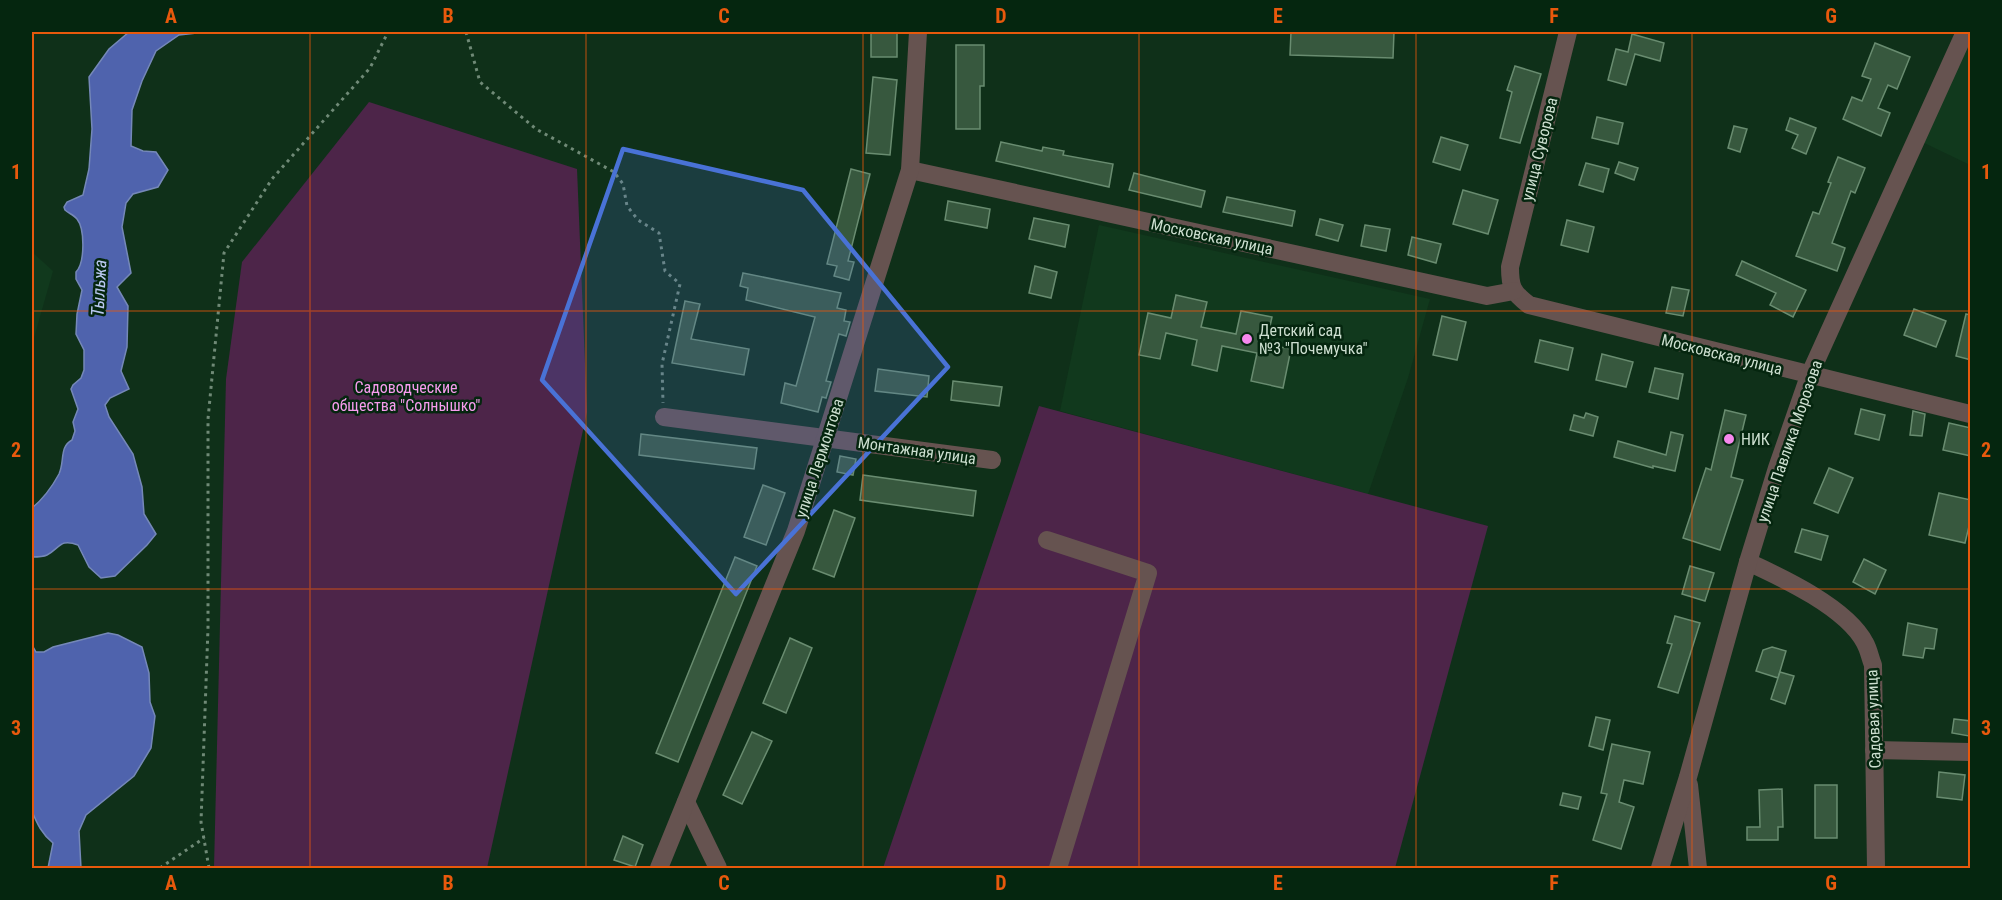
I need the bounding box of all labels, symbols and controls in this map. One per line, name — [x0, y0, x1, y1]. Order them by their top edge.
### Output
text: A — [165, 4, 177, 28]
text: B — [442, 4, 454, 28]
text: C — [718, 4, 730, 28]
text: D — [995, 4, 1007, 28]
text: E — [1273, 4, 1283, 28]
text: F — [1549, 4, 1559, 28]
text: G — [1825, 4, 1837, 28]
street label: улица Суворова — [1517, 95, 1562, 203]
text: 1 — [11, 160, 21, 184]
text: 1 — [1981, 160, 1991, 184]
street label: Московская улица — [1149, 214, 1275, 259]
water label: Тыльжа — [87, 259, 110, 317]
place label: Детский сад №3 "Почемучка" — [1259, 321, 1368, 358]
street label: Московская улица — [1659, 330, 1784, 379]
marker: Детский сад №3 "Почемучка" — [1240, 332, 1254, 346]
street label: улица Павлика Морозова — [1753, 358, 1826, 525]
park label: Садоводческие общества "Солнышко" — [332, 378, 480, 415]
street label: улица Лермонтова — [791, 396, 848, 520]
place label: НИК — [1741, 430, 1770, 449]
marker: НИК — [1722, 432, 1736, 446]
street label: Монтажная улица — [857, 433, 977, 468]
text: 2 — [11, 438, 21, 462]
text: 2 — [1981, 438, 1991, 462]
street label: Садовая улица — [1862, 669, 1885, 769]
text: 3 — [11, 716, 21, 740]
text: 3 — [1981, 716, 1991, 740]
text: A — [165, 871, 177, 895]
text: B — [442, 871, 454, 895]
text: C — [718, 871, 730, 895]
text: D — [995, 871, 1007, 895]
text: E — [1273, 871, 1283, 895]
text: F — [1549, 871, 1559, 895]
text: G — [1825, 871, 1837, 895]

